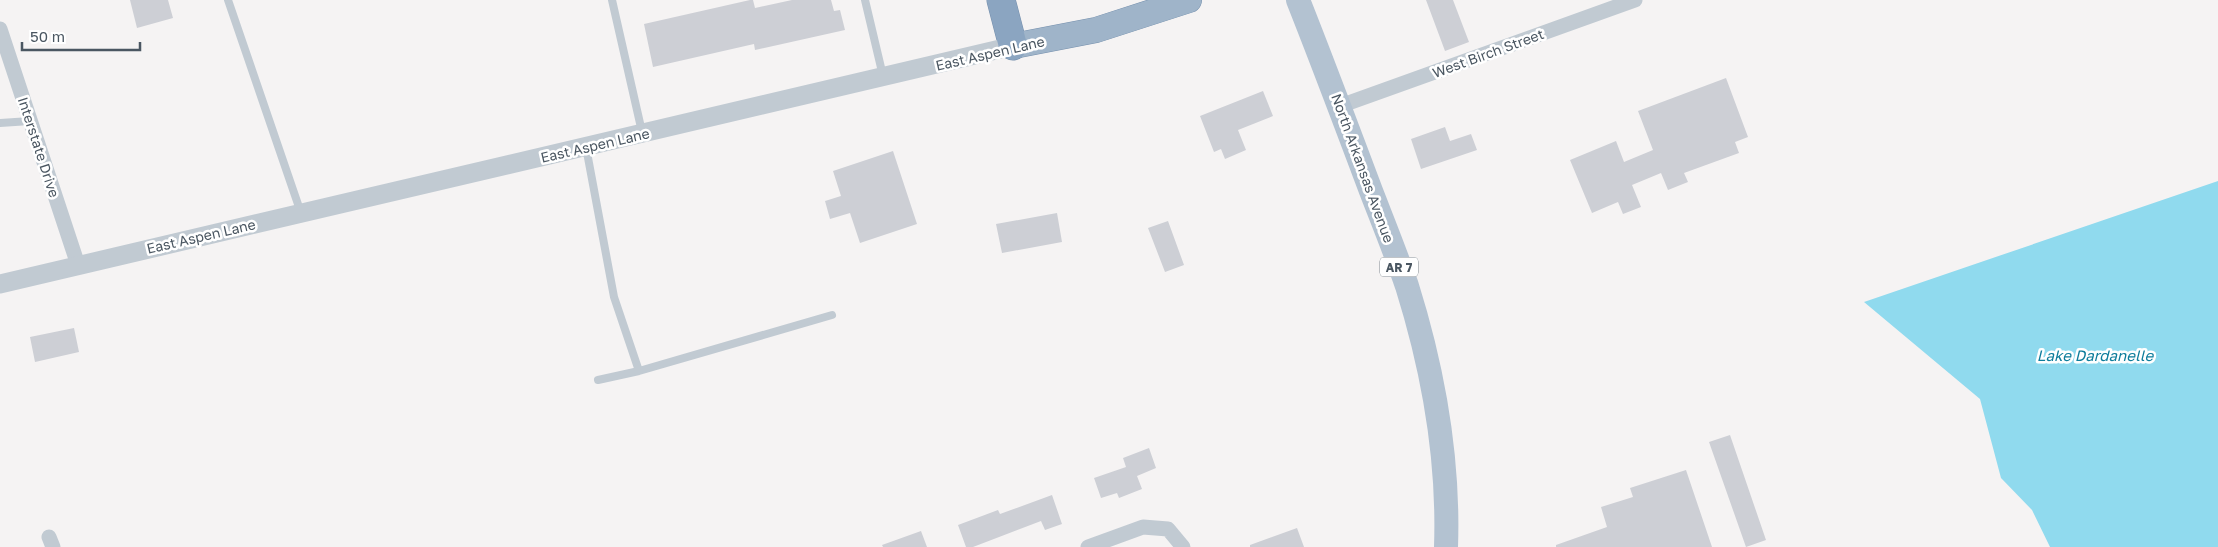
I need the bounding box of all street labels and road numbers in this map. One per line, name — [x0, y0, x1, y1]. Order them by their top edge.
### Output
street label: West Birch Street — [1430, 25, 1546, 81]
street label: East Aspen Lane — [934, 32, 1046, 74]
street label: North Arkansas Avenue — [1328, 91, 1398, 245]
street label: Interstate Drive — [15, 95, 63, 199]
street label: East Aspen Lane — [539, 124, 651, 166]
street label: East Aspen Lane — [145, 215, 257, 257]
road number: AR 7 — [1380, 258, 1418, 276]

